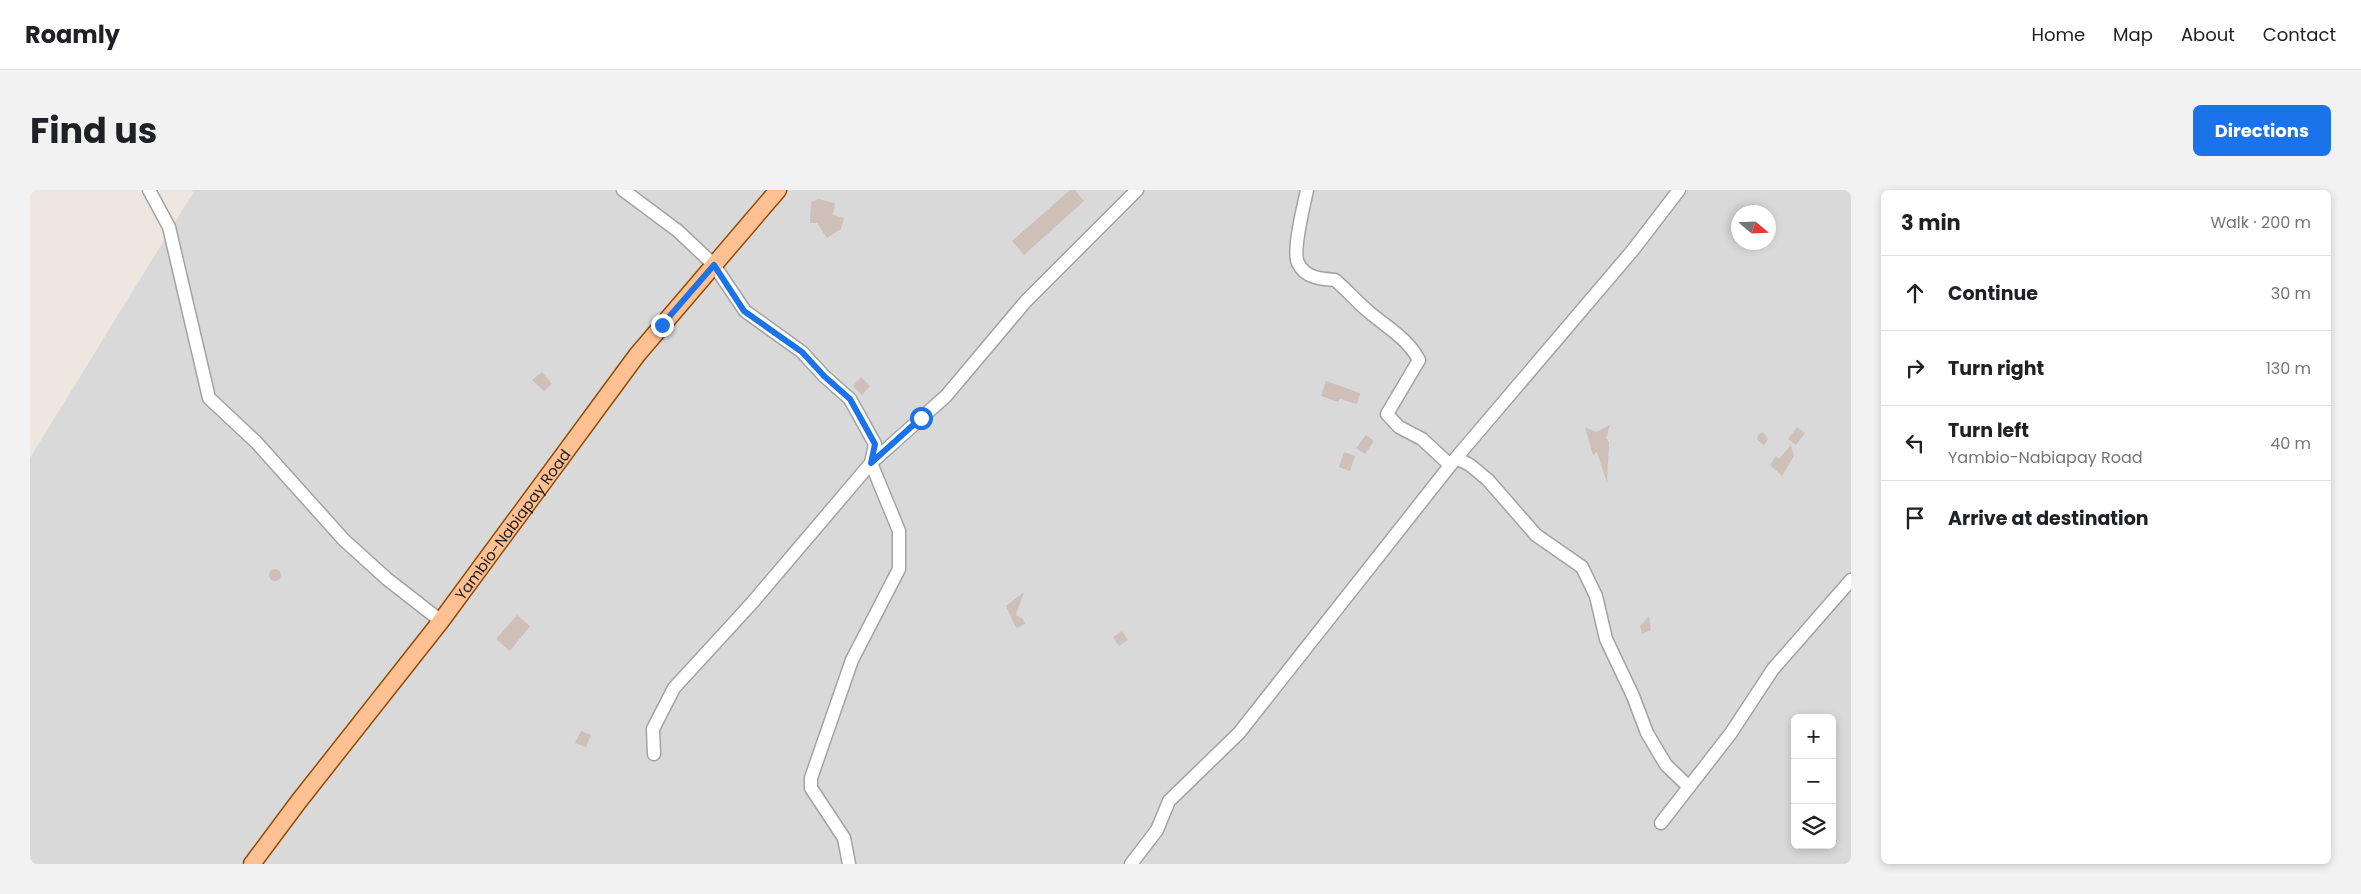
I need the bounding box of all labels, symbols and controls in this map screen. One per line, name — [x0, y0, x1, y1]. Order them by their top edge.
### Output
text: Roamly — [25, 18, 120, 51]
text: Home — [2031, 22, 2085, 47]
text: Map — [2113, 22, 2153, 47]
text: About — [2181, 22, 2235, 47]
text: Contact — [2263, 22, 2336, 47]
button: Directions — [2193, 105, 2331, 156]
text: Find us — [30, 106, 157, 155]
north arrow — [1731, 205, 1776, 250]
text: 3 min — [1901, 208, 1961, 237]
text: Walk · 200 m — [2210, 211, 2311, 234]
icon: ahead — [1901, 279, 1929, 307]
text: Continue — [1948, 280, 2038, 307]
text: 30 m — [2271, 282, 2311, 305]
route end — [651, 314, 674, 337]
icon: right — [1901, 354, 1929, 382]
text: Turn right — [1948, 355, 2044, 382]
text: 130 m — [2266, 357, 2311, 380]
route start — [910, 407, 933, 430]
text: Turn left — [1948, 417, 2029, 444]
icon: left — [1901, 429, 1929, 457]
text: 40 m — [2270, 432, 2311, 455]
street label: Yambio-Nabiapay Road — [450, 445, 575, 604]
text: Yambio-Nabiapay Road — [1948, 446, 2143, 469]
icon: arrive — [1901, 504, 1929, 532]
text: Arrive at destination — [1948, 505, 2149, 532]
map controls — [1791, 714, 1836, 849]
button: + — [1791, 714, 1836, 759]
button: − — [1791, 759, 1836, 804]
button: layers — [1791, 804, 1836, 849]

